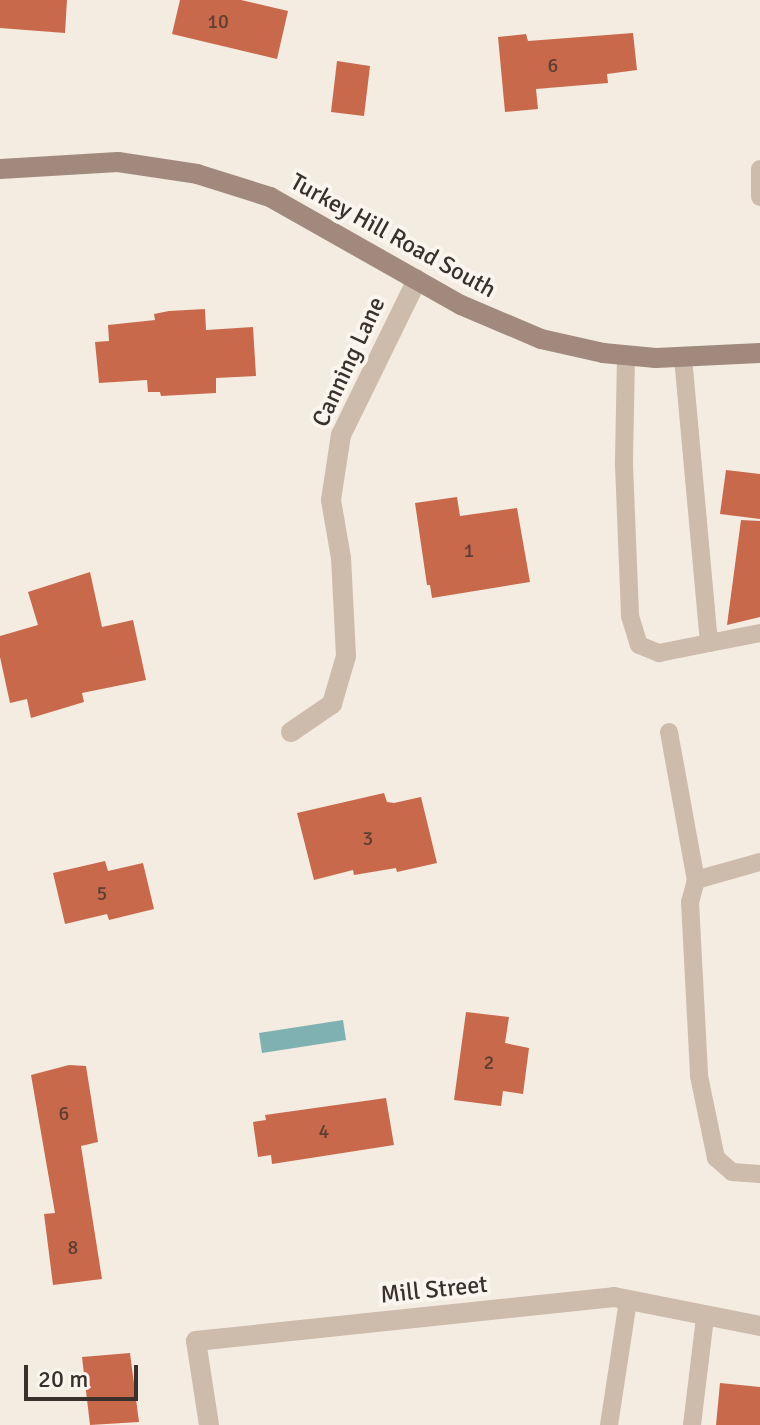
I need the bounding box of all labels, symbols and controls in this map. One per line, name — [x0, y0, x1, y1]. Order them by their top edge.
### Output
house number: 10 — [207, 9, 229, 33]
house number: 6 — [548, 53, 558, 77]
street label: Turkey Hill Road South — [285, 168, 501, 304]
street label: Canning Lane — [306, 293, 392, 431]
house number: 1 — [464, 538, 474, 562]
house number: 3 — [363, 826, 373, 850]
house number: 5 — [97, 881, 107, 905]
house number: 2 — [484, 1050, 494, 1074]
house number: 6 — [59, 1101, 69, 1125]
house number: 4 — [319, 1119, 329, 1143]
house number: 8 — [68, 1235, 78, 1259]
street label: Mill Street — [379, 1270, 489, 1310]
scale bar — [28, 1349, 142, 1399]
text: 20 m — [38, 1364, 88, 1394]

